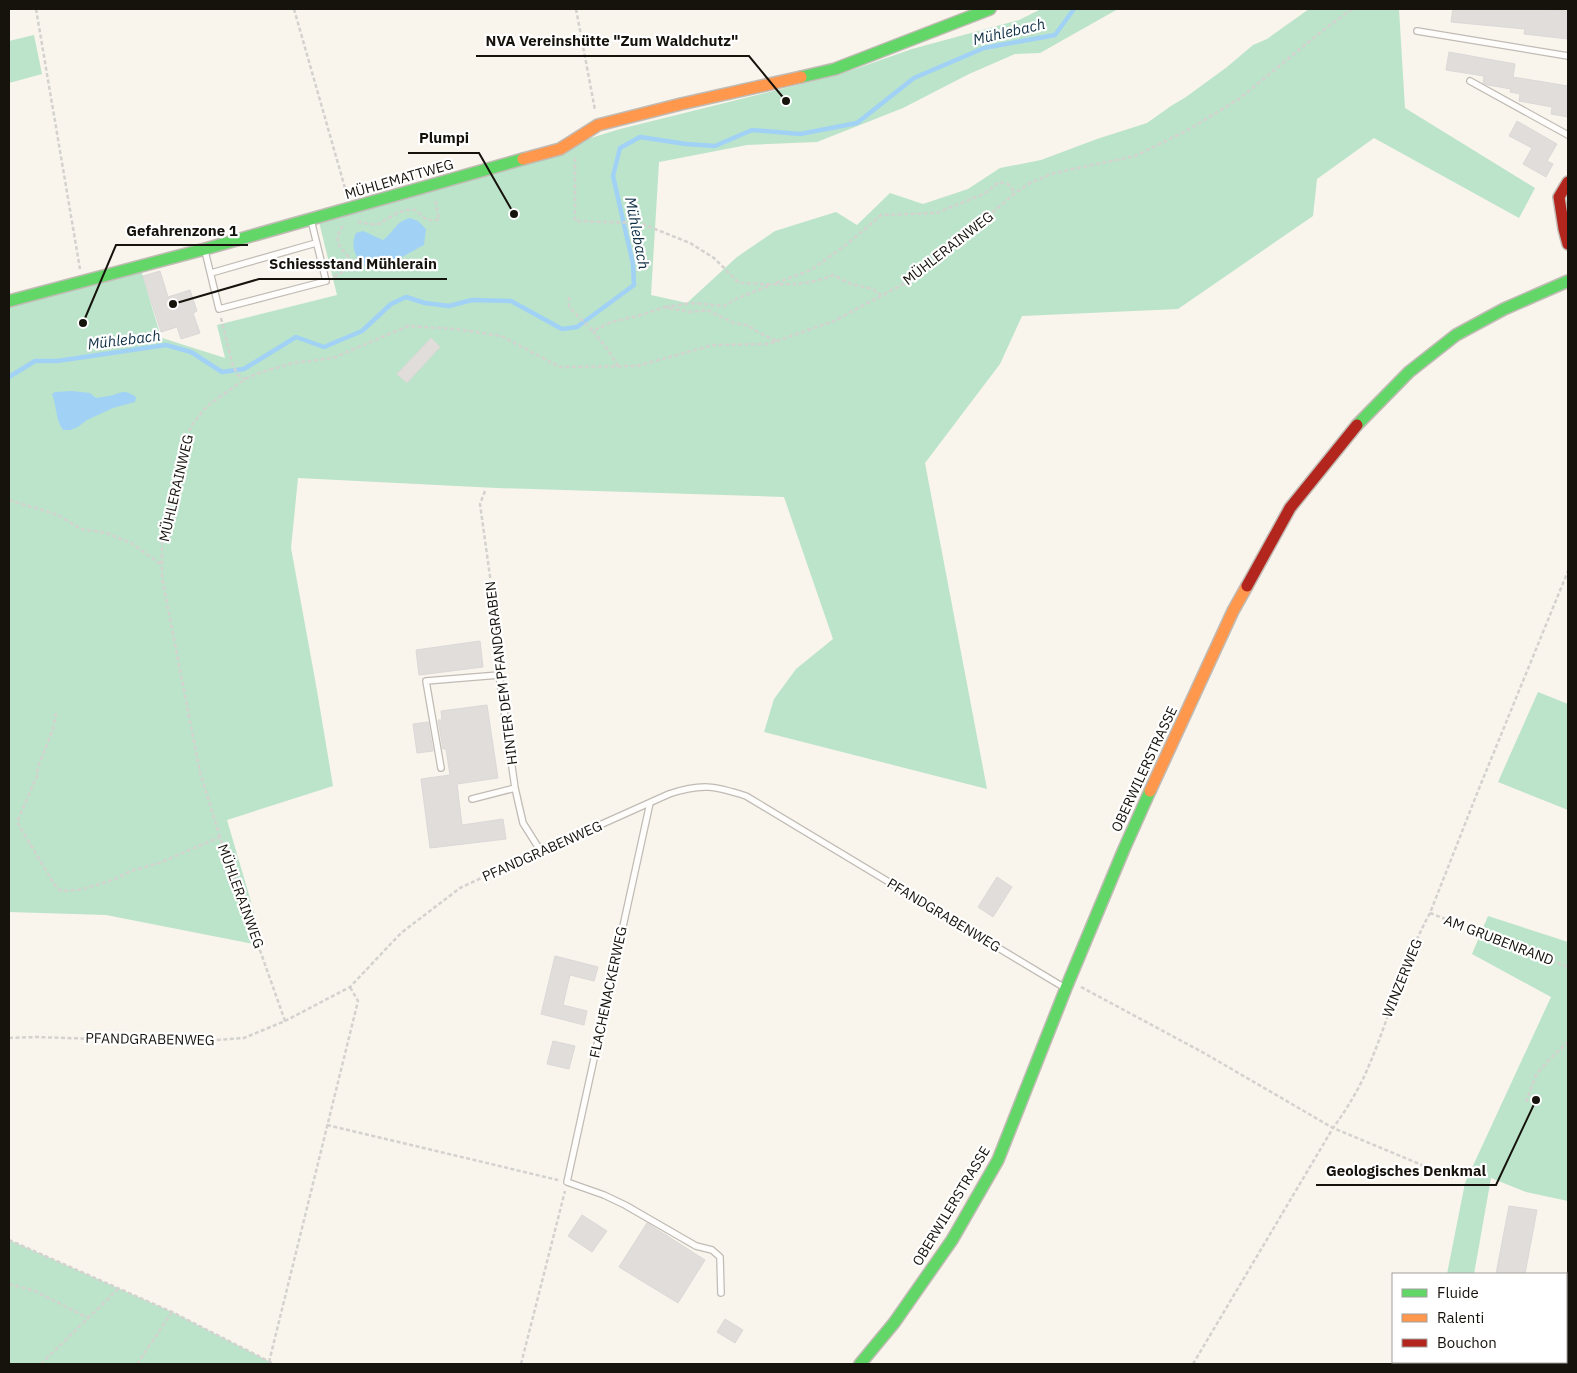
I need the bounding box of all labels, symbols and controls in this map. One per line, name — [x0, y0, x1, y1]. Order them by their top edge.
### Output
water label: Mühlebach — [971, 14, 1047, 49]
callout: NVA Vereinshütte "Zum Waldchutz" — [476, 26, 749, 56]
text: NVA Vereinshütte "Zum Waldchutz" — [486, 31, 738, 50]
callout: Plumpi — [408, 123, 479, 153]
text: Plumpi — [419, 128, 469, 147]
street label: MÜHLEMATTWEG — [343, 155, 455, 203]
water label: Mühlebach — [621, 195, 654, 271]
street label: MÜHLERAINWEG — [899, 207, 997, 289]
callout: Gefahrenzone 1 — [116, 215, 248, 245]
text: Gefahrenzone 1 — [126, 221, 238, 240]
callout: Schiessstand Mühlerain — [259, 249, 447, 279]
text: Schiessstand Mühlerain — [269, 254, 437, 273]
water label: Mühlebach — [86, 326, 162, 353]
street label: MÜHLERAINWEG — [155, 433, 197, 543]
street label: HINTER DEM PFANDGRABEN — [481, 580, 521, 766]
street label: OBERWILERSTRASSE — [1107, 703, 1181, 835]
street label: PFANDGRABENWEG — [479, 817, 605, 885]
street label: MÜHLERAINWEG — [214, 841, 268, 951]
street label: PFANDGRABENWEG — [884, 874, 1004, 956]
street label: AM GRUBENRAND — [1442, 911, 1556, 969]
street label: FLACHENACKERWEG — [585, 924, 631, 1060]
street label: WINZERWEG — [1378, 936, 1426, 1020]
street label: PFANDGRABENWEG — [85, 1029, 215, 1049]
street label: OBERWILERSTRASSE — [908, 1143, 994, 1269]
callout: Geologisches Denkmal — [1316, 1155, 1496, 1185]
text: Geologisches Denkmal — [1326, 1161, 1486, 1180]
legend — [1392, 1273, 1567, 1363]
text: Fluide — [1437, 1283, 1479, 1302]
text: Ralenti — [1437, 1308, 1484, 1327]
text: Bouchon — [1437, 1333, 1497, 1352]

